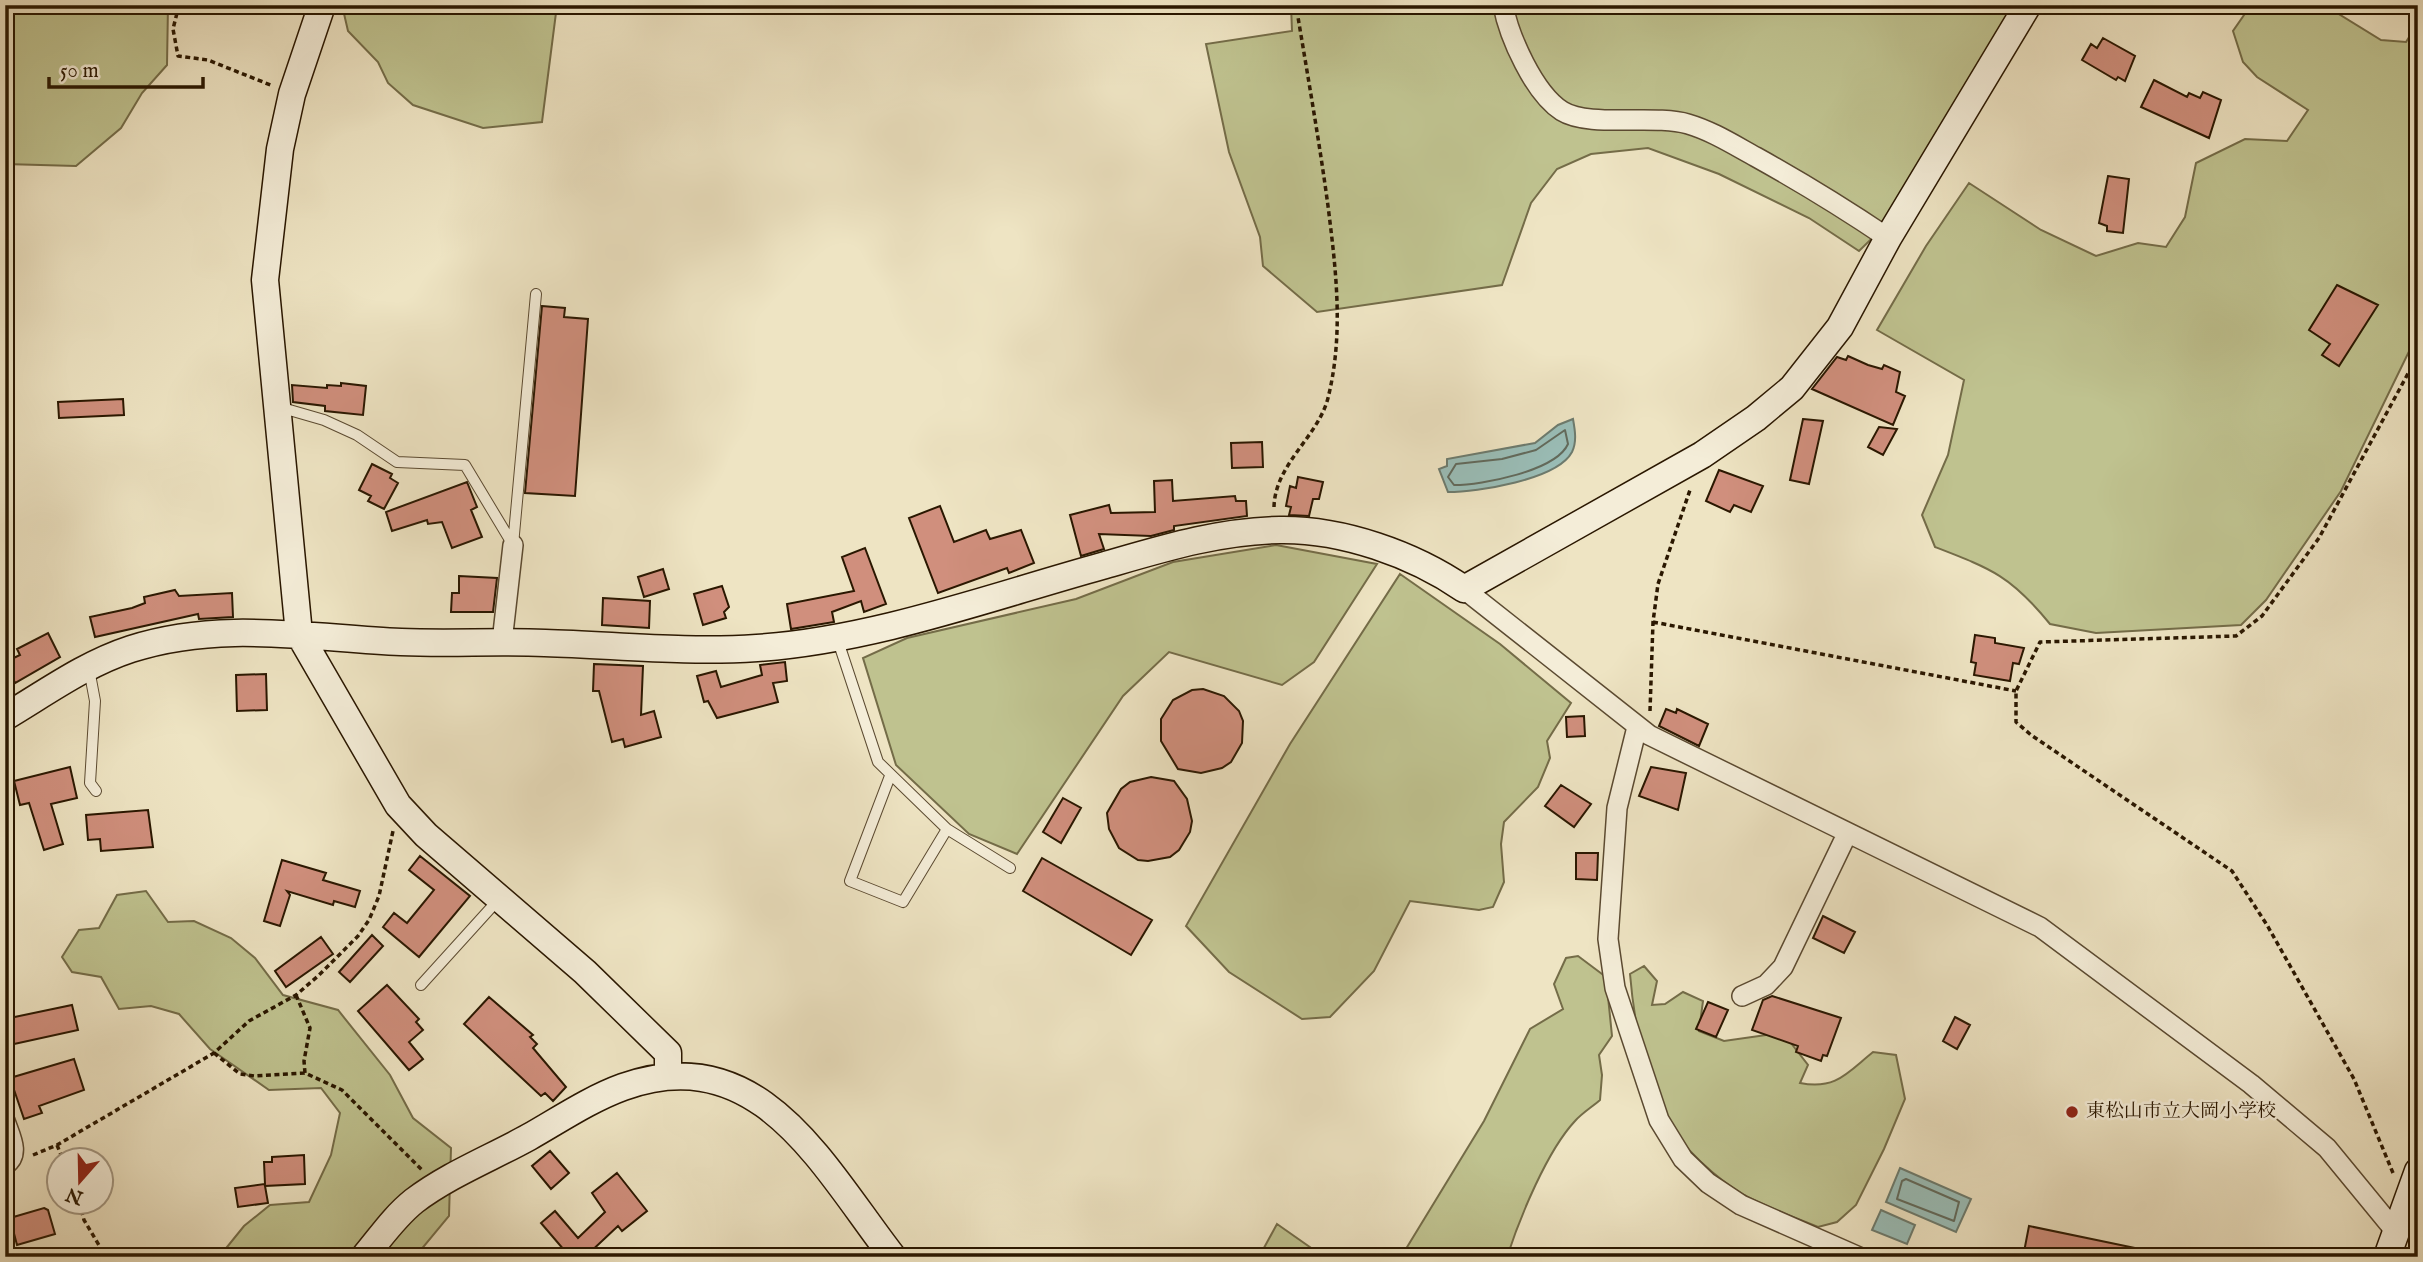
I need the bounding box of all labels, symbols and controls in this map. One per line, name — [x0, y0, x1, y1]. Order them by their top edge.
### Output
scale bar — [49, 46, 203, 90]
text: 50 m — [60, 58, 99, 85]
place label: 東松山市立大岡小学校 — [2086, 1100, 2276, 1124]
marker: 東松山市立大岡小学校 — [2064, 1104, 2080, 1120]
north arrow — [46, 1146, 116, 1216]
text: N — [63, 1181, 88, 1210]

